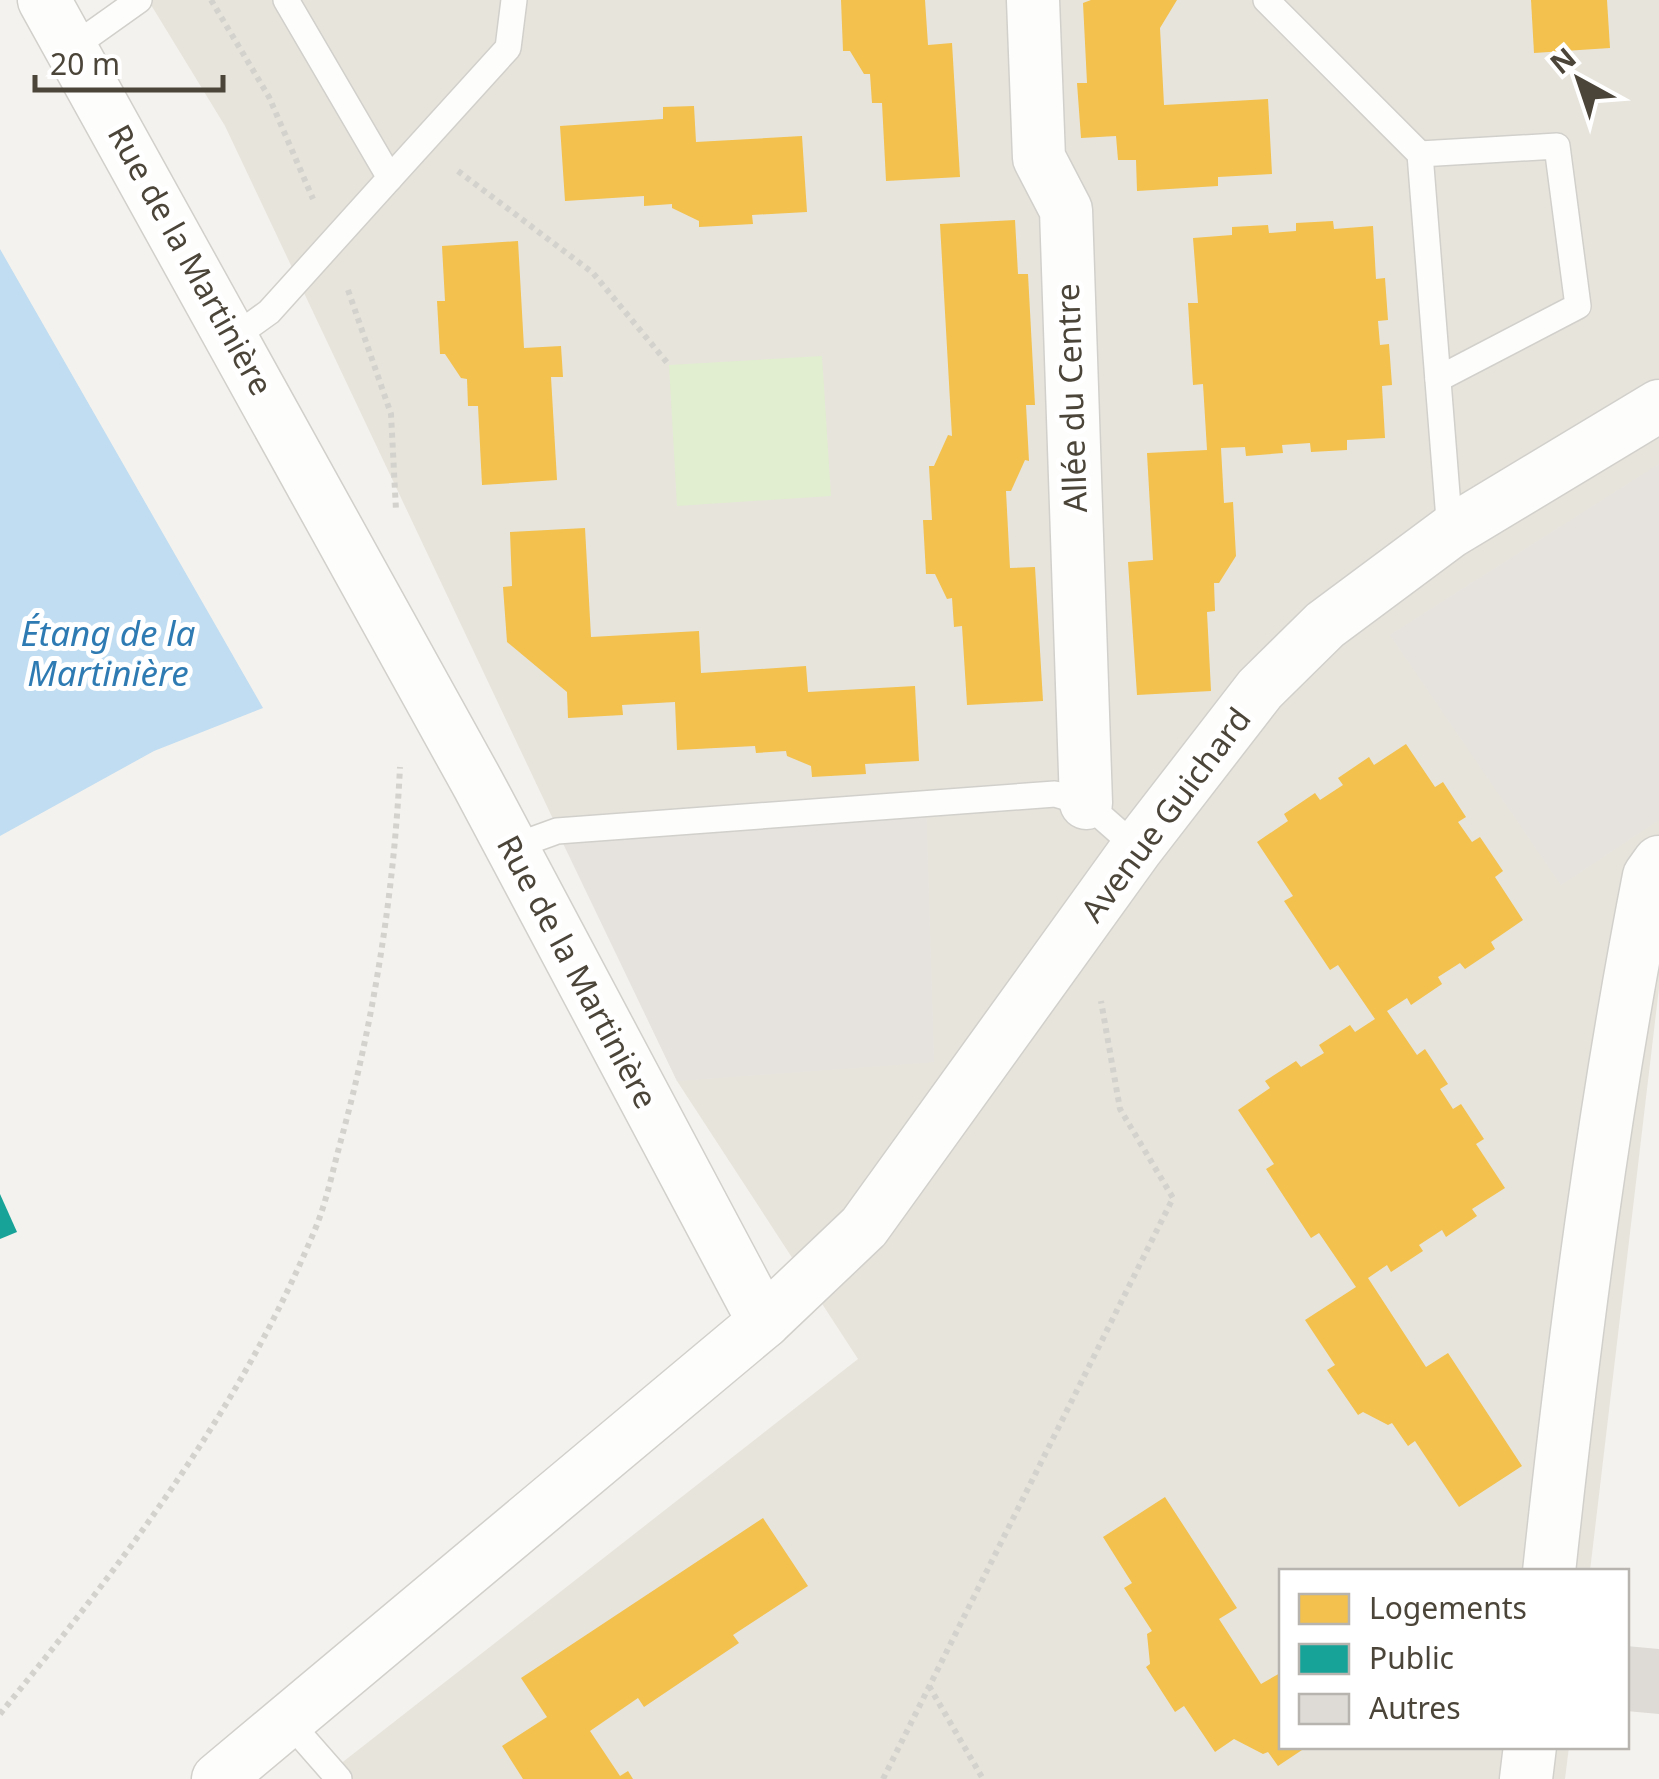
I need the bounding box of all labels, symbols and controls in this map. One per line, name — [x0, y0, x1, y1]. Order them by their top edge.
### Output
scale bar — [35, 30, 222, 92]
north arrow — [1529, 30, 1629, 130]
text: N — [1541, 38, 1583, 82]
text: 20 m — [50, 43, 120, 84]
street label: Rue de la Martinière — [99, 116, 284, 402]
street label: Allée du Centre — [1045, 283, 1096, 513]
water label: Étang de la Martinière — [21, 609, 196, 696]
street label: Avenue Guichard — [1070, 698, 1259, 930]
street label: Rue de la Martinière — [488, 827, 669, 1115]
legend — [1279, 1569, 1629, 1749]
text: Logements — [1369, 1587, 1527, 1628]
text: Public — [1369, 1637, 1454, 1678]
text: Autres — [1369, 1687, 1461, 1728]

